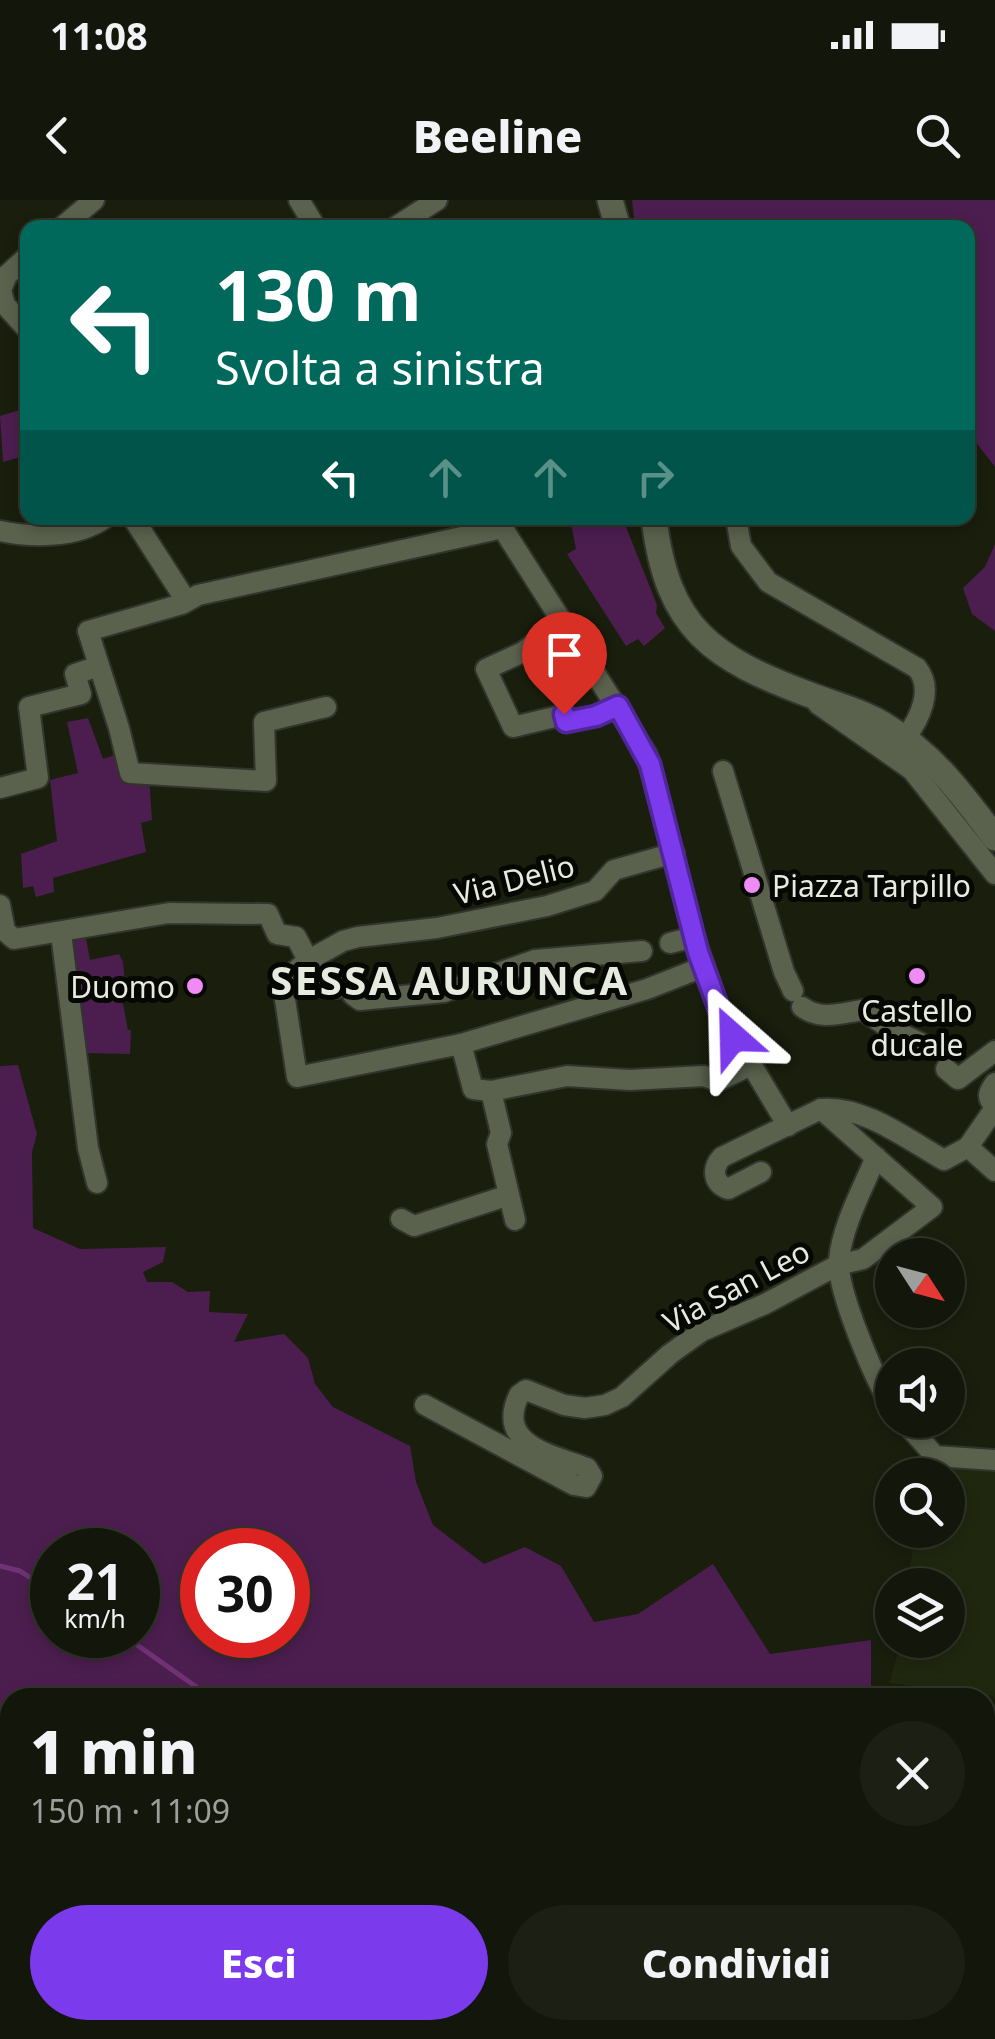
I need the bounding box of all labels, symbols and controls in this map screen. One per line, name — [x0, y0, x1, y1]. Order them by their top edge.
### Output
text: 11:08 — [50, 9, 148, 61]
text: Beeline — [413, 105, 582, 166]
icon: back — [30, 108, 85, 163]
icon: search — [910, 108, 965, 163]
text: 130 m — [215, 246, 422, 342]
icon: left — [50, 260, 180, 390]
text: Svolta a sinistra — [215, 337, 545, 398]
icon: left — [313, 450, 368, 505]
icon: ahead — [418, 450, 473, 505]
icon: ahead — [523, 450, 578, 505]
icon: right — [628, 450, 683, 505]
pin — [522, 612, 607, 715]
icon: arrive — [537, 627, 592, 682]
street label: Via Delio — [449, 844, 579, 914]
place label: Piazza Tarpillo — [772, 865, 971, 906]
marker: Piazza Tarpillo — [741, 874, 763, 896]
district label: SESSA AURUNCA — [270, 952, 630, 1007]
marker: Castello ducale — [906, 965, 928, 987]
place label: Duomo — [70, 966, 175, 1007]
marker: Duomo — [184, 975, 206, 997]
position arrow — [681, 985, 785, 1089]
place label: Castello ducale — [861, 990, 973, 1065]
street label: Via San Leo — [655, 1230, 817, 1342]
north arrow — [875, 1238, 965, 1328]
map controls — [875, 1238, 965, 1658]
button: sound — [875, 1348, 965, 1438]
button: search — [875, 1458, 965, 1548]
speed limit sign: 30 — [180, 1528, 310, 1658]
text: 21 — [66, 1547, 124, 1615]
button: layers — [875, 1568, 965, 1658]
text: km/h — [64, 1601, 126, 1635]
text: 1 min — [30, 1710, 198, 1792]
button: close — [860, 1721, 965, 1826]
text: 150 m · 11:09 — [30, 1789, 230, 1832]
button: Esci — [30, 1905, 488, 2020]
button: Condividi — [508, 1905, 965, 2020]

